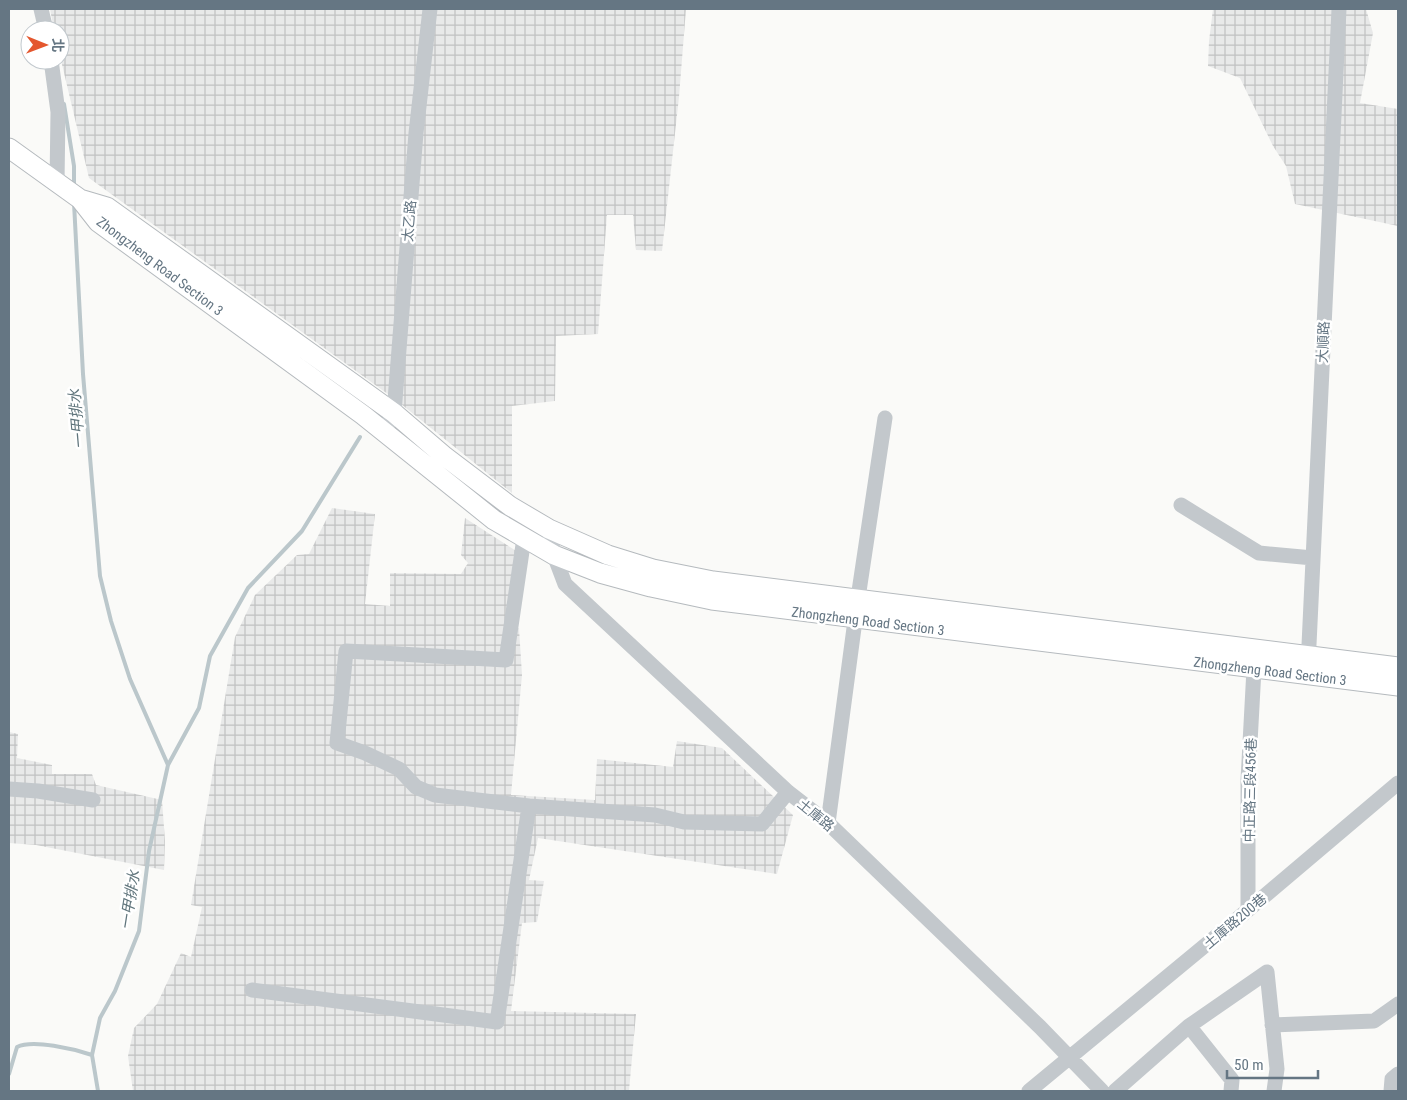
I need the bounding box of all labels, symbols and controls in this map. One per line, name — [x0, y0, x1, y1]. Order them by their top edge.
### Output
north arrow — [20, 20, 70, 70]
text: 北 — [50, 38, 66, 52]
street label: 太乙路 — [399, 199, 419, 243]
street label: Zhongzheng Road Section 3 — [94, 213, 226, 319]
street label: 大順路 — [1314, 321, 1332, 363]
water label: 一甲排水 — [65, 387, 89, 450]
street label: Zhongzheng Road Section 3 — [791, 604, 945, 638]
street label: Zhongzheng Road Section 3 — [1193, 654, 1347, 688]
street label: 中正路三段456巷 — [1241, 738, 1259, 842]
street label: 土庫路 — [795, 796, 837, 834]
water label: 一甲排水 — [116, 868, 144, 931]
street label: 土庫路200巷 — [1200, 890, 1270, 952]
scale bar — [1227, 1048, 1318, 1080]
text: 50 m — [1234, 1056, 1264, 1074]

